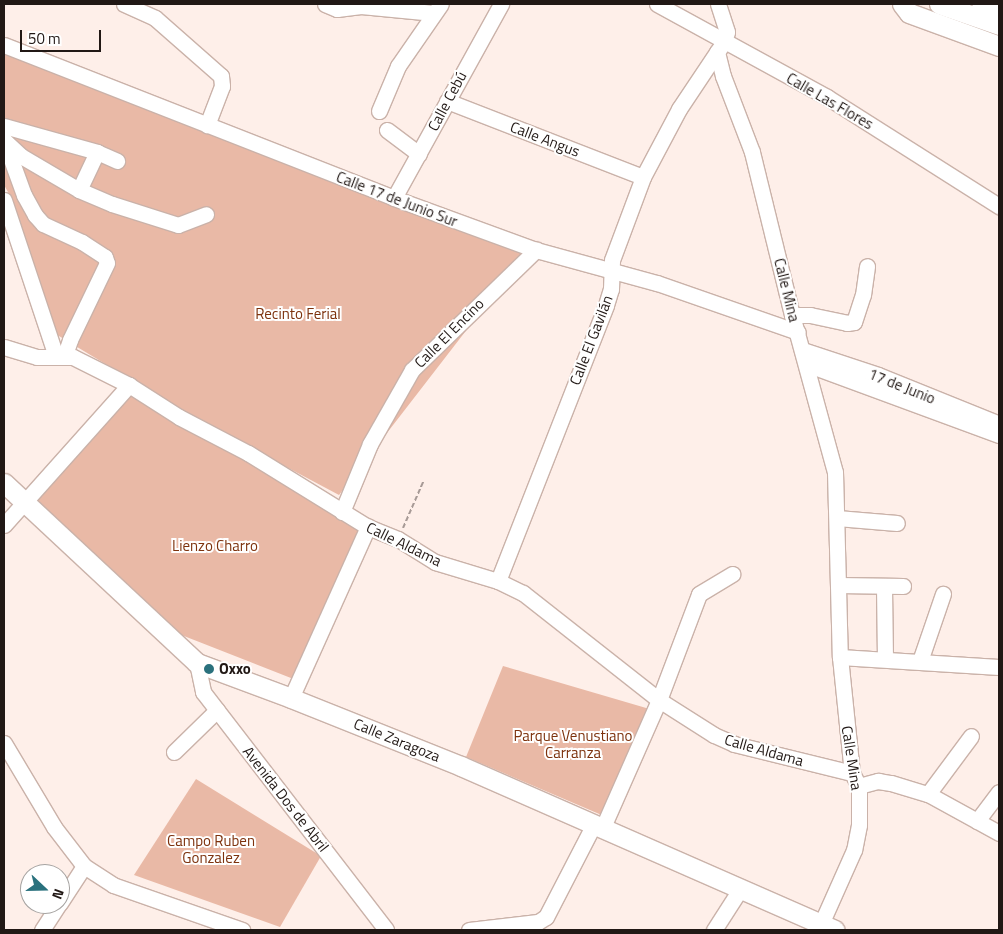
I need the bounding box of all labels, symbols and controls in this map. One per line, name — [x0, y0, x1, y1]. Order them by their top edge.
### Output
scale bar — [22, 20, 104, 52]
text: 50 m — [28, 27, 61, 50]
street label: Calle Cebú — [424, 68, 470, 134]
street label: Calle Las Flores — [783, 69, 877, 133]
street label: Calle Angus — [508, 117, 582, 161]
street label: Calle 17 de Junio Sur — [334, 168, 460, 230]
street label: Calle Mina — [770, 256, 804, 324]
street label: Calle El Gavilán — [566, 293, 616, 387]
street label: Calle El Encino — [411, 295, 487, 371]
park label: Recinto Ferial — [255, 305, 341, 323]
street label: 17 de Junio — [866, 364, 938, 408]
street label: Calle Aldama — [363, 518, 445, 570]
park label: Lienzo Charro — [172, 537, 258, 555]
place label: Oxxo — [219, 660, 251, 678]
marker: Oxxo — [203, 663, 215, 675]
street label: Calle Zaragoza — [351, 714, 443, 766]
street label: Calle Mina — [838, 725, 866, 791]
park label: Parque Venustiano Carranza — [514, 726, 632, 761]
street label: Calle Aldama — [722, 730, 806, 770]
street label: Avenida Dos de Abril — [239, 743, 333, 855]
park label: Campo Ruben Gonzalez — [167, 831, 255, 866]
north arrow — [20, 864, 70, 914]
text: N — [47, 886, 70, 902]

